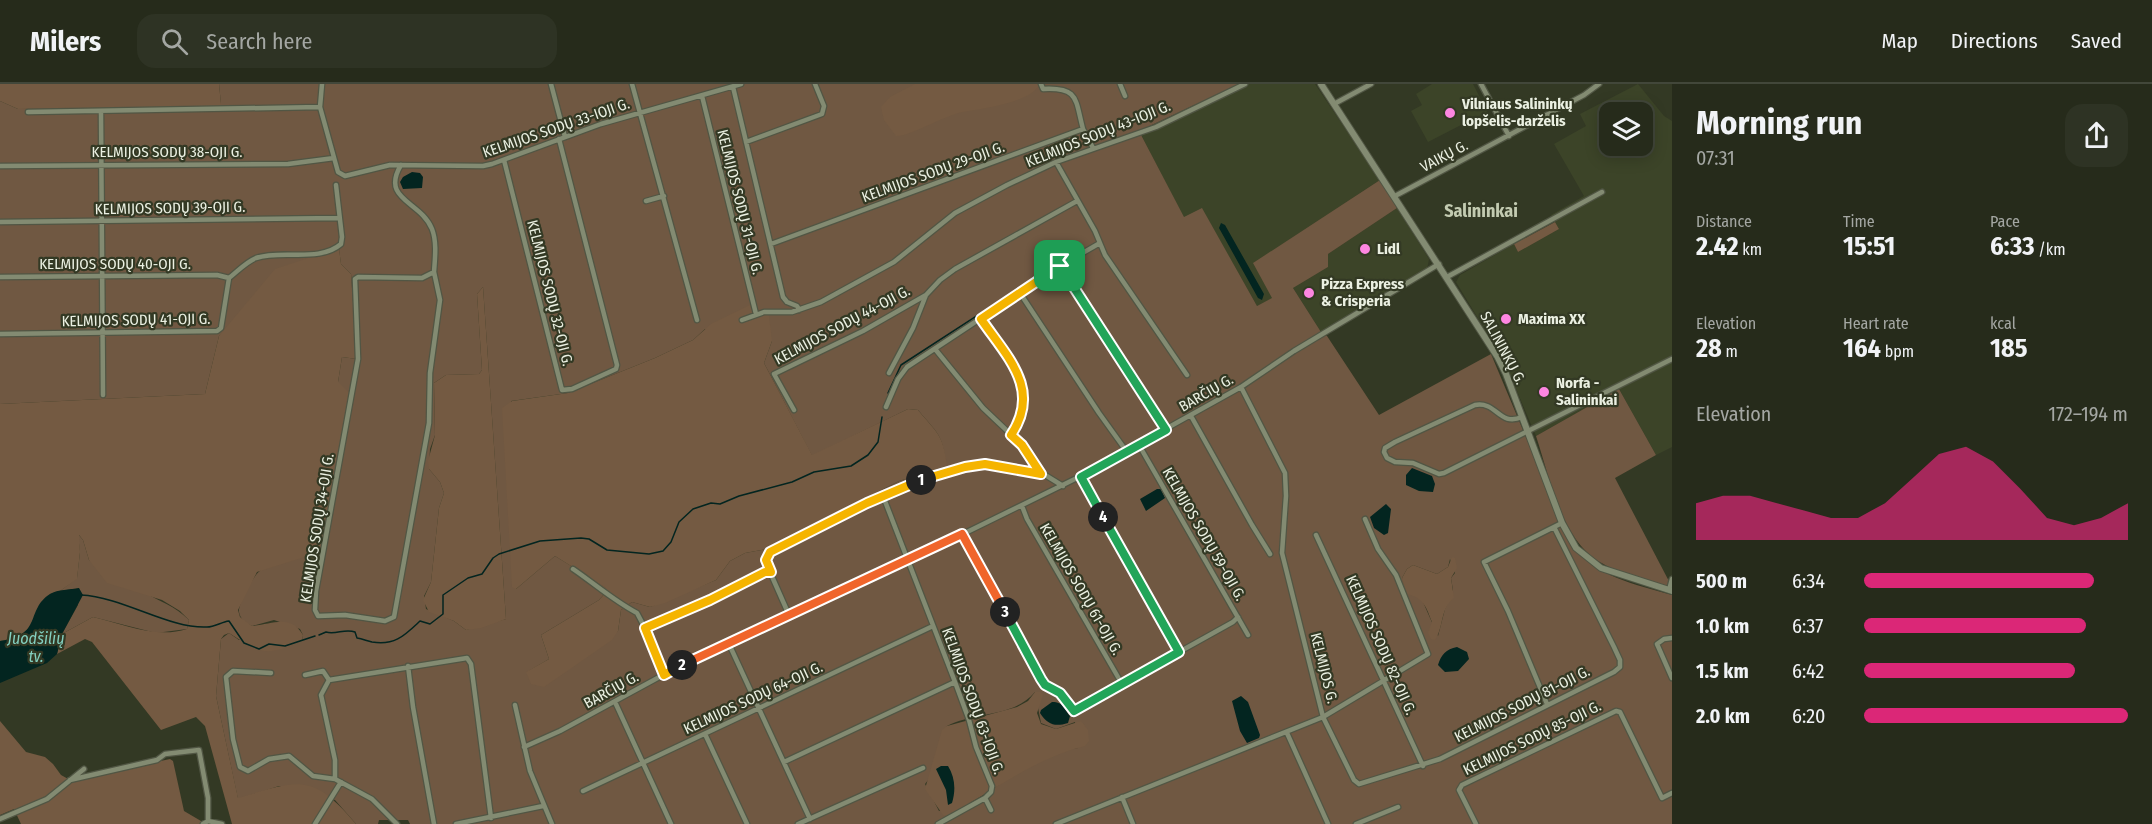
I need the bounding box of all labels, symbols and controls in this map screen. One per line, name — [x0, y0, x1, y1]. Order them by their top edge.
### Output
search box — [137, 14, 557, 68]
text: Milers — [30, 25, 101, 58]
icon: search — [158, 25, 191, 58]
text: Search here — [206, 28, 312, 55]
text: Map — [1881, 28, 1918, 54]
text: Directions — [1951, 28, 2038, 54]
text: Saved — [2071, 28, 2122, 54]
street label: KELMIJOS SODŲ 33-IOJI G. — [480, 94, 632, 162]
place label: Vilniaus Salininkų lopšelis-darželis — [1461, 95, 1573, 130]
street label: KELMIJOS SODŲ 43-IOJI G. — [1023, 97, 1173, 171]
map controls — [1599, 102, 1653, 156]
button: layers — [1599, 102, 1653, 156]
text: Morning run — [1696, 103, 1862, 143]
button: share — [2065, 104, 2128, 167]
marker: Vilniaus Salininkų lopšelis-darželis — [1443, 106, 1457, 120]
street label: KELMIJOS SODŲ 31-OJI G. — [713, 128, 767, 276]
street label: VAIKŲ G. — [1417, 136, 1471, 176]
street label: KELMIJOS SODŲ 29-OJI G. — [859, 138, 1007, 206]
street label: KELMIJOS SODŲ 38-OJI G. — [92, 143, 242, 161]
text: 07:31 — [1696, 146, 1735, 170]
street label: KELMIJOS SODŲ 39-OJI G. — [95, 198, 245, 218]
district label: Salininkai — [1444, 200, 1518, 222]
text: Distance — [1696, 212, 1752, 231]
text: Time — [1843, 212, 1875, 231]
text: Pace — [1990, 212, 2020, 231]
street label: KELMIJOS SODŲ 32-OJI G. — [523, 218, 577, 368]
text: 2.42 — [1696, 231, 1739, 262]
text: 15:51 — [1843, 231, 1895, 262]
text: 6:33 — [1990, 231, 2035, 262]
pin — [1034, 240, 1085, 291]
place label: Lidl — [1377, 240, 1401, 258]
text: km — [1739, 240, 1762, 259]
text: /km — [2035, 240, 2066, 259]
marker: Lidl — [1358, 242, 1372, 256]
icon: arrive — [1043, 249, 1076, 282]
street label: KELMIJOS SODŲ 40-OJI G. — [39, 255, 191, 273]
place label: Pizza Express & Crisperia — [1321, 275, 1404, 310]
street label: KELMIJOS SODŲ 44-OJI G. — [771, 282, 913, 368]
marker: Pizza Express & Crisperia — [1302, 286, 1316, 300]
street label: SALININKŲ G. — [1476, 308, 1530, 388]
street label: KELMIJOS SODŲ 41-OJI G. — [61, 310, 211, 330]
place label: Maxima XX — [1518, 310, 1586, 328]
marker: Maxima XX — [1499, 312, 1513, 326]
text: Elevation — [1696, 314, 1756, 333]
text: Heart rate — [1843, 314, 1909, 333]
text: kcal — [1990, 314, 2016, 333]
text: 28 — [1696, 333, 1722, 364]
text: 164 — [1843, 333, 1881, 364]
text: 185 — [1990, 333, 2028, 364]
text: m — [1722, 342, 1738, 361]
text: bpm — [1881, 342, 1914, 361]
street label: BARČIŲ G. — [1176, 370, 1236, 416]
place label: Norfa - Salininkai — [1556, 374, 1618, 409]
marker: Norfa - Salininkai — [1537, 385, 1551, 399]
text: Elevation — [1696, 402, 1771, 426]
text: 172–194 m — [2048, 402, 2128, 426]
street label: KELMIJOS SODŲ 34-OJI G. — [296, 452, 338, 604]
street label: KELMIJOS SODŲ 59-OJI G. — [1159, 464, 1249, 604]
pin: 1 — [906, 465, 936, 495]
text: 1 — [918, 470, 924, 489]
pin: 4 — [1088, 502, 1118, 532]
text: 4 — [1099, 507, 1107, 526]
street label: KELMIJOS SODŲ 61-OJI G. — [1036, 520, 1126, 658]
text: 500 m — [1696, 569, 1747, 593]
text: 6:34 — [1792, 569, 1825, 593]
street label: KELMIJOS SODŲ 82-OJI G. — [1342, 573, 1420, 717]
pin: 3 — [990, 597, 1020, 627]
text: 3 — [1001, 602, 1009, 621]
text: 1.0 km — [1696, 614, 1749, 638]
text: 6:37 — [1792, 614, 1823, 638]
street label: KELMIJOS SODŲ 63-IOJI G. — [938, 625, 1008, 777]
water label: Juodšilių tv. — [7, 629, 64, 666]
street label: KELMIJOS G. — [1307, 631, 1341, 705]
pin: 2 — [667, 650, 697, 680]
text: 2 — [678, 655, 686, 674]
street label: KELMIJOS SODŲ 64-OJI G. — [681, 658, 825, 738]
text: 1.5 km — [1696, 659, 1749, 683]
text: 6:42 — [1792, 659, 1824, 683]
street label: KELMIJOS SODŲ 81-OJI G. — [1451, 662, 1593, 746]
street label: BARČIŲ G. — [581, 668, 641, 712]
street label: KELMIJOS SODŲ 85-OJI G. — [1460, 697, 1604, 779]
text: 2.0 km — [1696, 704, 1750, 728]
text: 6:20 — [1792, 704, 1825, 728]

